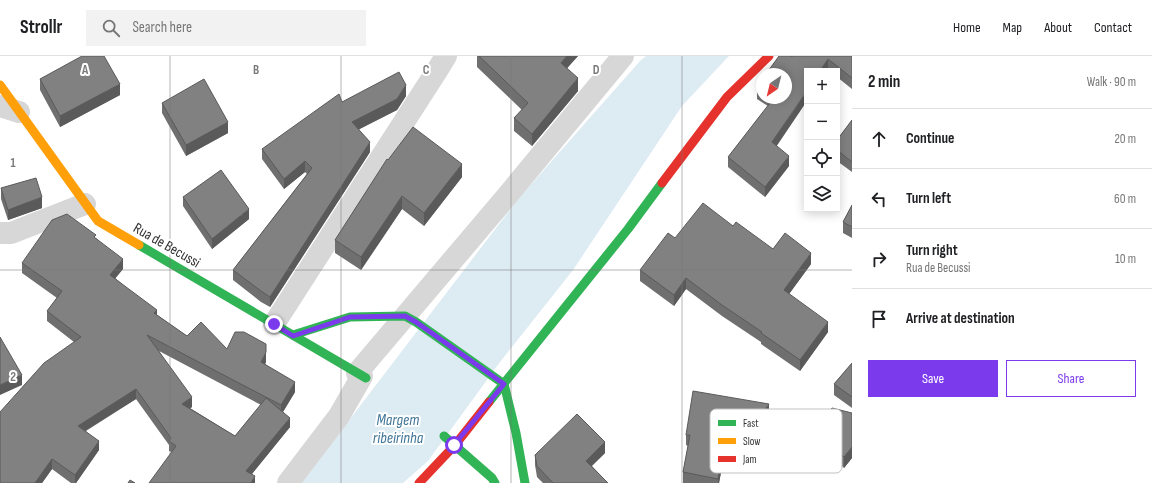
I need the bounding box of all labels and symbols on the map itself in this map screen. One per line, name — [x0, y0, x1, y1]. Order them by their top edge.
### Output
text: A — [81, 62, 89, 78]
text: B — [253, 62, 259, 78]
text: C — [423, 62, 430, 78]
text: D — [593, 62, 600, 78]
north arrow — [756, 68, 792, 104]
text: 1 — [10, 155, 16, 171]
street label: Rua de Becussi — [130, 219, 204, 272]
route end — [265, 315, 283, 333]
text: 2 — [10, 369, 16, 385]
legend — [710, 409, 842, 473]
water label: Margem ribeirinha — [373, 411, 424, 448]
text: Fast — [743, 417, 759, 430]
text: Slow — [743, 435, 760, 448]
route start — [445, 436, 463, 454]
text: Jam — [742, 453, 757, 466]

